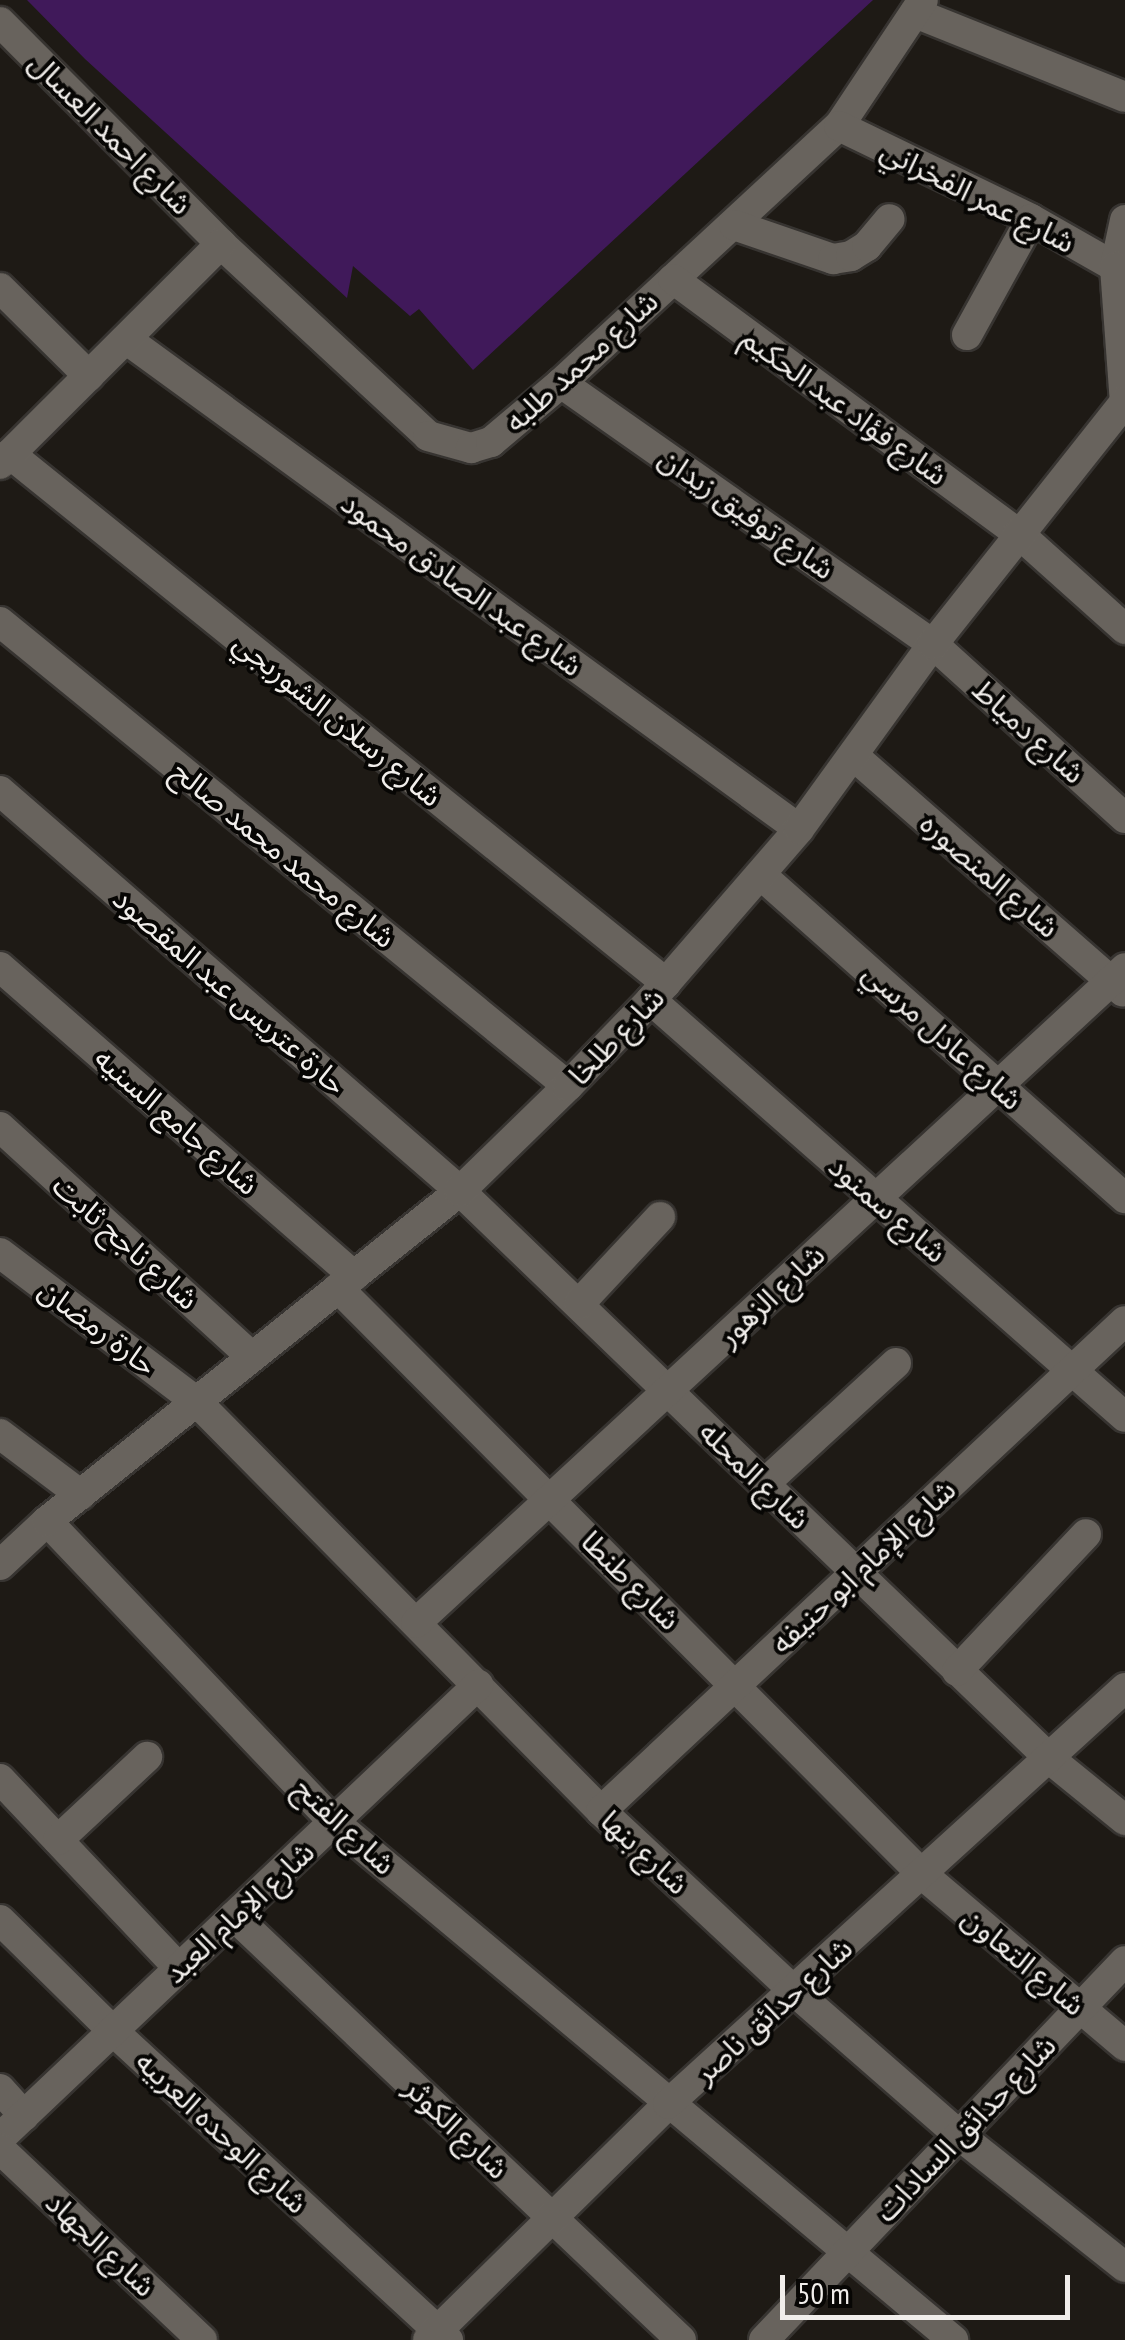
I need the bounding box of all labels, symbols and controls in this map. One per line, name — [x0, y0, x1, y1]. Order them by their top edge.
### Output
street label: شارع احمد العسال — [22, 44, 200, 222]
street label: شارع عمر الفخراني — [875, 132, 1081, 260]
street label: شارع محمد طلبه — [497, 283, 665, 439]
street label: شارع فؤاد عبد الحكيم — [735, 319, 955, 493]
street label: شارع توفيق زيدان — [652, 439, 842, 587]
street label: شارع عبد الصادق محمود — [334, 484, 590, 684]
street label: شارع رسلان الشوربجي — [227, 624, 449, 814]
street label: شارع دمياط — [966, 671, 1092, 791]
street label: شارع محمد محمد صالح — [165, 753, 403, 955]
street label: شارع المنصوره — [913, 805, 1067, 945]
street label: حارة عتريس عبد المقصود — [106, 880, 354, 1102]
street label: شارع عادل مرسي — [856, 955, 1030, 1117]
street label: شارع طلخا — [561, 980, 671, 1092]
street label: شارع جامع السنيه — [88, 1040, 266, 1202]
street label: شارع سمنود — [822, 1148, 954, 1270]
street label: شارع ناجح ثابت — [46, 1167, 206, 1317]
street label: شارع الزهور — [710, 1237, 832, 1353]
street label: حارة رمضان — [32, 1271, 164, 1383]
street label: شارع المحله — [692, 1413, 818, 1537]
street label: شارع الإمام ابو حنيفه — [763, 1471, 963, 1661]
street label: شارع طنطا — [574, 1523, 688, 1637]
street label: شارع الفتح — [287, 1770, 403, 1882]
street label: شارع بنها — [594, 1802, 696, 1902]
street label: شارع الإمام العبد — [157, 1833, 321, 1991]
street label: شارع التعاون — [955, 1899, 1093, 2023]
street label: شارع حدائق ناصر — [687, 1930, 859, 2090]
street label: شارع حدائق السادات — [867, 2027, 1063, 2229]
street label: شارع الوحده العربيه — [129, 2043, 315, 2221]
street label: شارع الكوثر — [398, 2070, 516, 2186]
street label: شارع الجهاد — [39, 2184, 163, 2304]
scale bar — [785, 2255, 1075, 2317]
text: 50 m — [797, 2273, 850, 2312]

